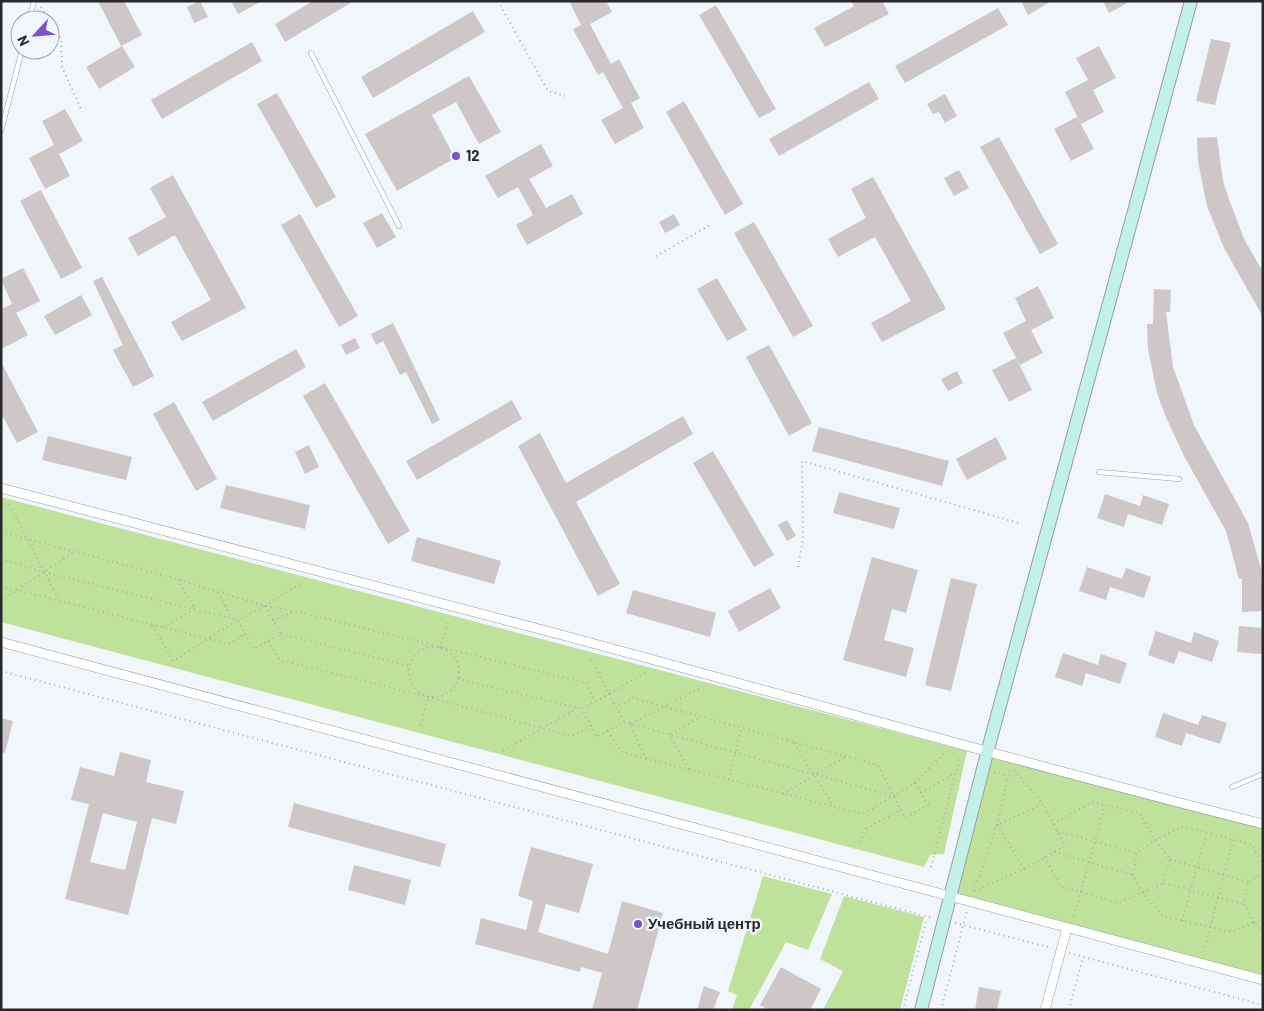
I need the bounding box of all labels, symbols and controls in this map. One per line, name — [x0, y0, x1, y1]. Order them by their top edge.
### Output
north arrow — [10, 10, 60, 60]
text: N — [13, 33, 33, 49]
place label: 12 — [466, 146, 480, 164]
marker: 12 — [450, 150, 462, 162]
place label: Учебный центр — [648, 914, 761, 932]
marker: Учебный центр — [632, 918, 644, 930]

